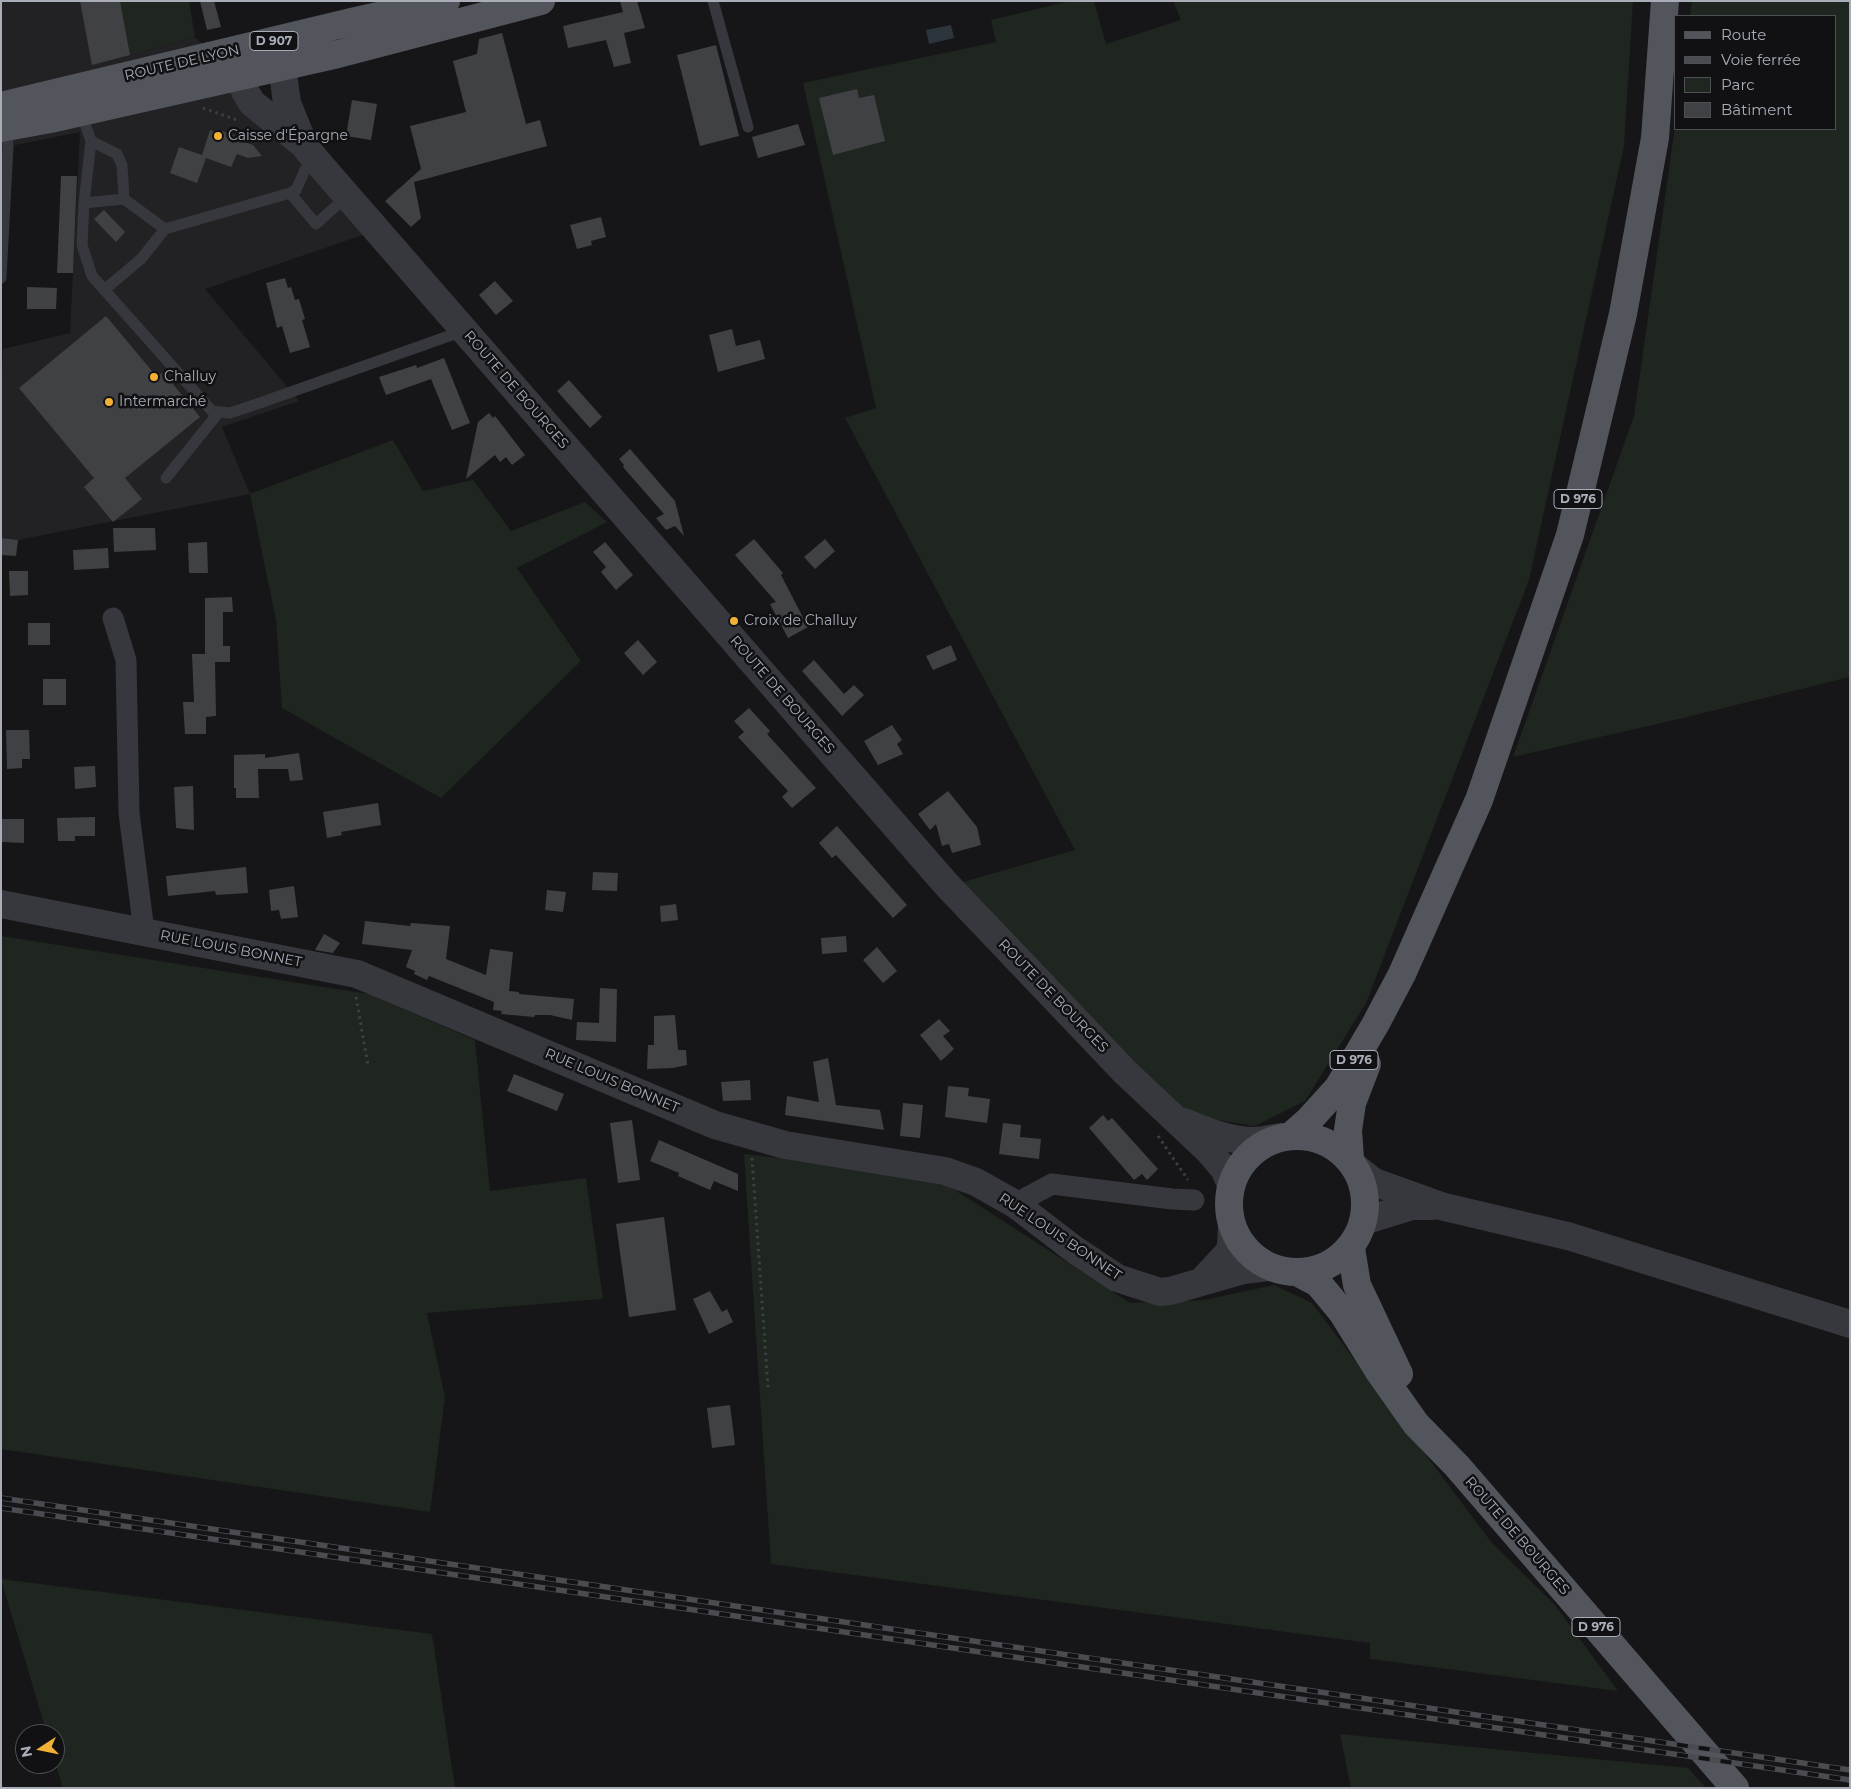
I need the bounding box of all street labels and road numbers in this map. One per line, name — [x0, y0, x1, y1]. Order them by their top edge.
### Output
road number: D 907 — [250, 31, 298, 50]
street label: ROUTE DE LYON — [123, 42, 241, 84]
street label: ROUTE DE BOURGES — [460, 328, 572, 452]
road number: D 976 — [1554, 489, 1602, 508]
street label: ROUTE DE BOURGES — [726, 633, 838, 757]
street label: RUE LOUIS BONNET — [159, 927, 303, 971]
street label: ROUTE DE BOURGES — [995, 936, 1111, 1056]
street label: RUE LOUIS BONNET — [542, 1045, 682, 1117]
road number: D 976 — [1330, 1050, 1378, 1070]
street label: RUE LOUIS BONNET — [996, 1190, 1124, 1284]
street label: ROUTE DE BOURGES — [1461, 1474, 1573, 1598]
road number: D 976 — [1572, 1618, 1620, 1636]

